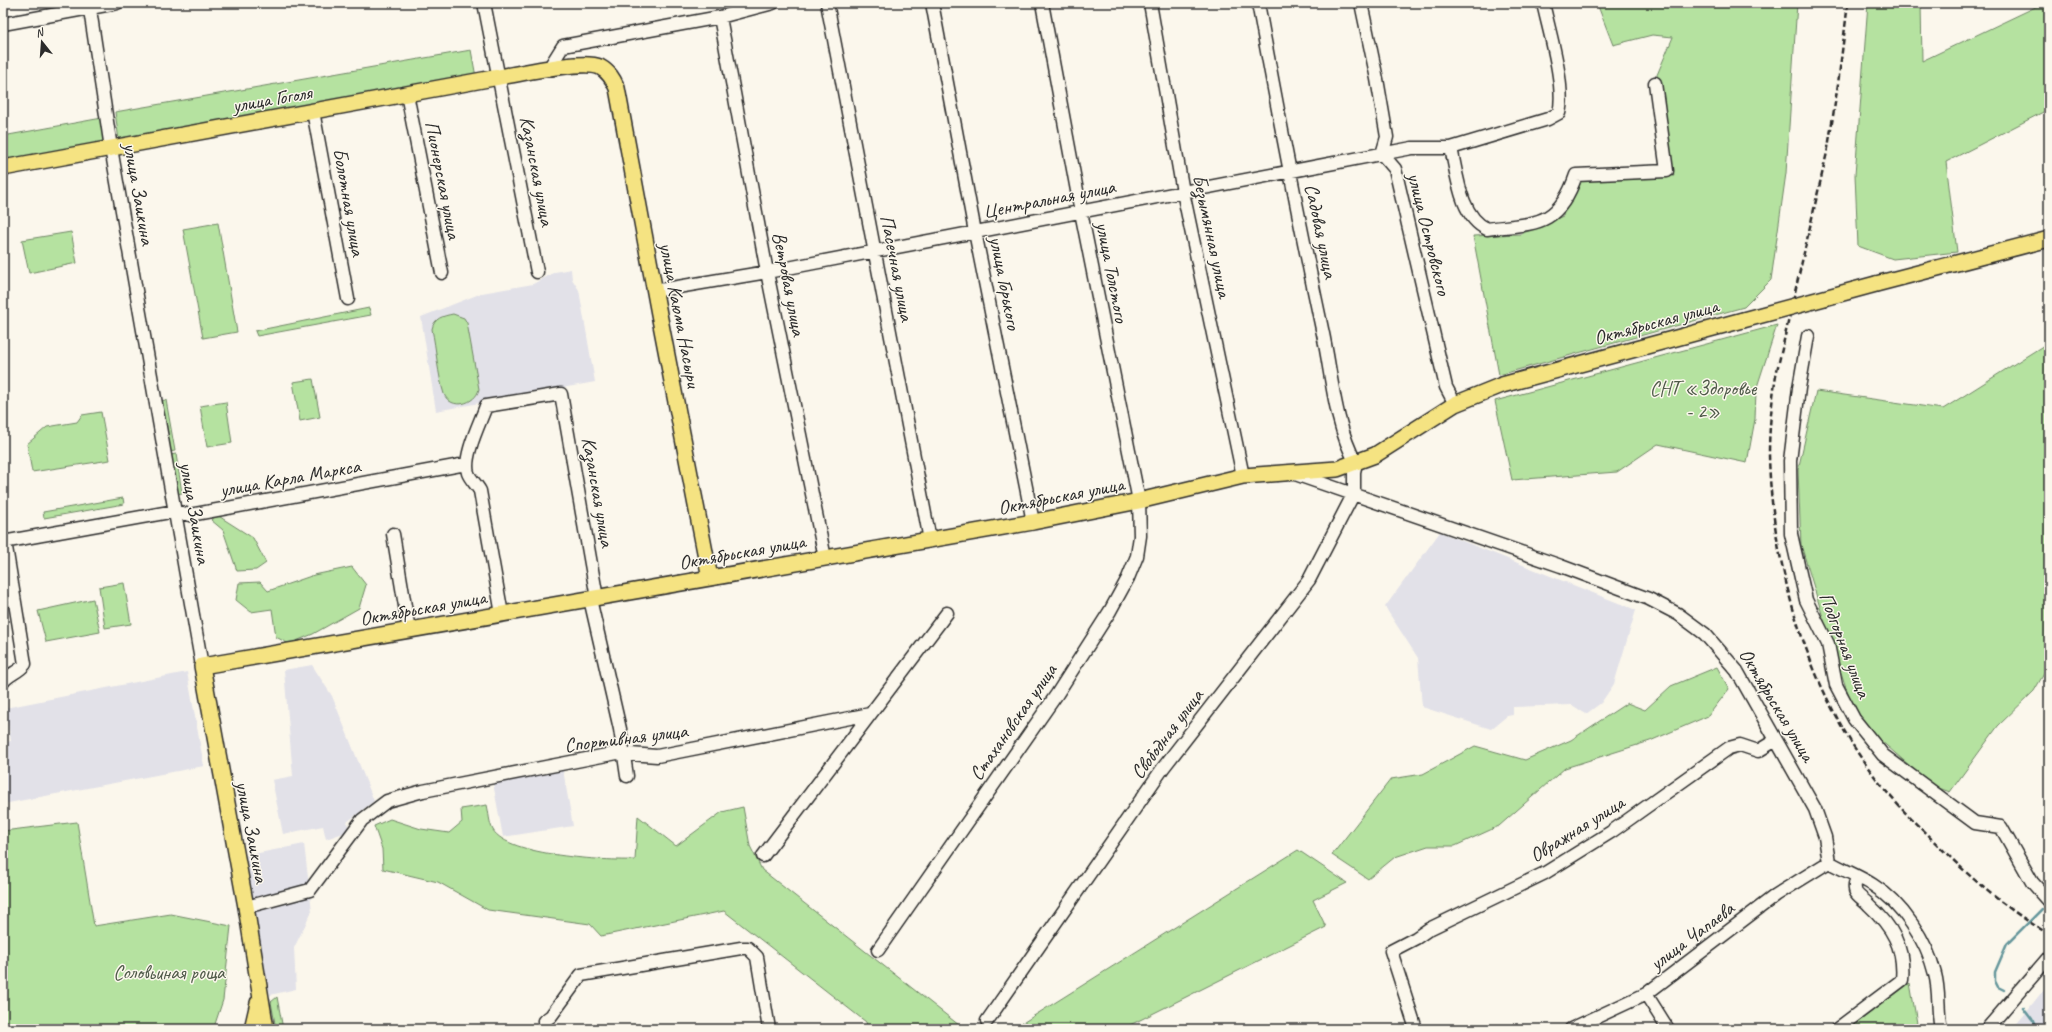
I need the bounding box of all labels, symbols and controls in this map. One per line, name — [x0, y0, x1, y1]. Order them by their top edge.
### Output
north arrow — [22, 22, 62, 62]
text: N — [34, 24, 46, 40]
street label: улица Гоголя — [229, 79, 316, 118]
street label: Казанская улица — [513, 114, 560, 229]
street label: Пионерская улица — [419, 119, 467, 243]
street label: улица Заикина — [118, 140, 160, 248]
street label: Болотная улица — [327, 146, 371, 259]
street label: улица Островского — [1401, 169, 1457, 299]
street label: Безымянная улица — [1186, 172, 1238, 302]
street label: Центральная улица — [981, 174, 1118, 224]
street label: Садовая улица — [1299, 181, 1343, 282]
street label: Пасечная улица — [874, 213, 920, 324]
street label: улица Толстого — [1090, 219, 1134, 325]
street label: Ветровая улица — [767, 230, 812, 339]
street label: улица Горького — [983, 233, 1026, 333]
street label: улица Каюма Насыри — [654, 239, 707, 391]
street label: Октябрьская улица — [1591, 293, 1723, 351]
park label: СНТ «Здоровье - 2» — [1650, 376, 1758, 424]
street label: Казанская улица — [575, 435, 620, 550]
street label: улица Карла Маркса — [217, 453, 363, 503]
street label: улица Заикина — [174, 459, 216, 567]
street label: Октябрьская улица — [996, 471, 1128, 520]
street label: Октябрьская улица — [677, 528, 809, 575]
street label: Октябрьская улица — [358, 584, 490, 631]
street label: Подгорная улица — [1813, 589, 1877, 703]
street label: Октябрьская улица — [1733, 644, 1822, 768]
street label: Стахановская улица — [964, 657, 1064, 785]
street label: Свободная улица — [1125, 683, 1210, 784]
street label: Спортивная улица — [563, 718, 690, 758]
street label: улица Заикина — [230, 778, 274, 886]
street label: Овражная улица — [1525, 789, 1630, 868]
street label: улица Чапаева — [1644, 895, 1740, 976]
park label: Соловьиная роща — [113, 960, 226, 985]

